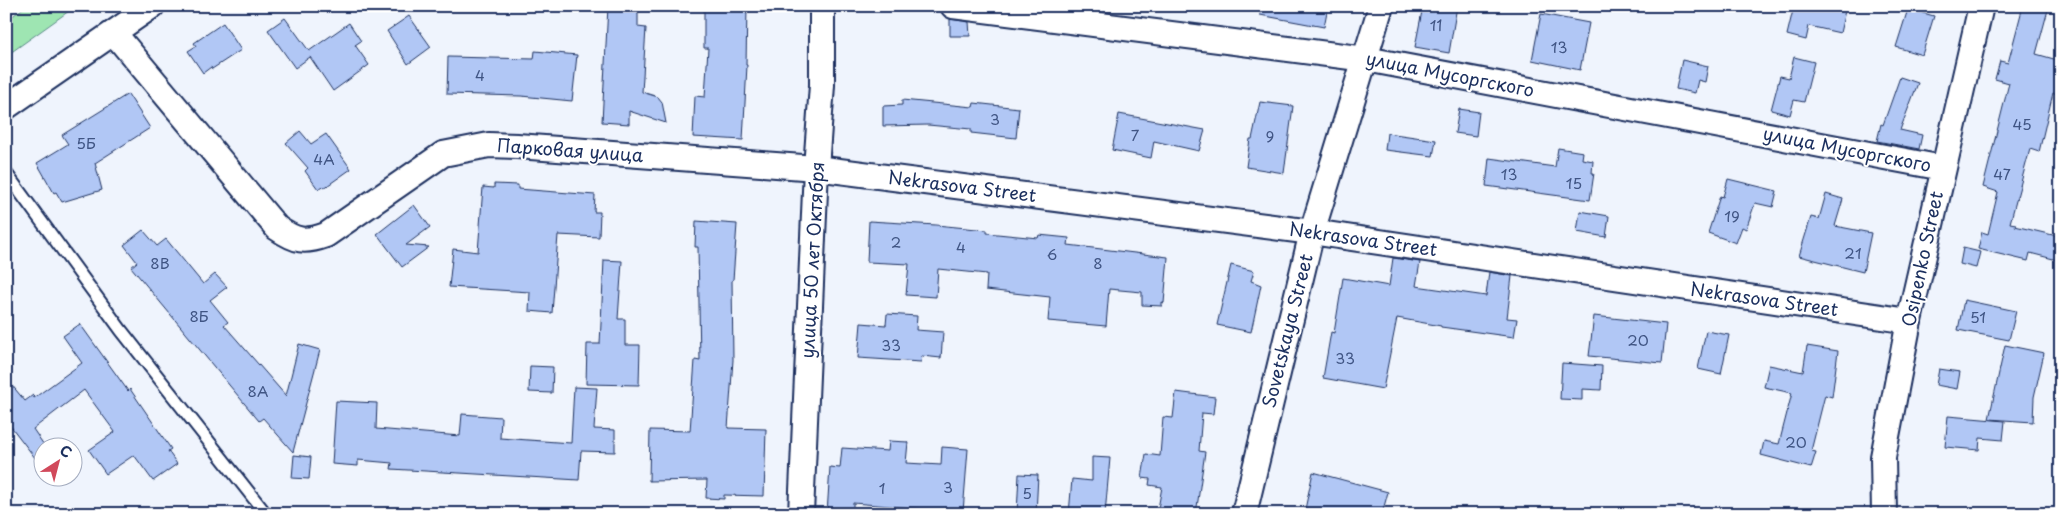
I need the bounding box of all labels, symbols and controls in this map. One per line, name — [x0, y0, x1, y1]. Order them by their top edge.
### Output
house number: 11 — [1430, 13, 1442, 36]
house number: 13 — [1551, 35, 1567, 58]
street label: улица Мусоргского — [1364, 44, 1537, 103]
house number: 4 — [475, 63, 485, 86]
house number: 3 — [990, 107, 1000, 130]
house number: 45 — [2012, 112, 2032, 135]
street label: улица Мусоргского — [1761, 119, 1934, 178]
house number: 7 — [1131, 123, 1140, 146]
house number: 9 — [1266, 124, 1274, 147]
house number: 5Б — [76, 131, 96, 154]
street label: Парковая улица — [496, 131, 645, 168]
house number: 4А — [313, 147, 335, 170]
street label: улица 50 лет Октября — [793, 161, 830, 359]
house number: 13 — [1501, 162, 1517, 185]
house number: 47 — [1993, 162, 2011, 185]
street label: Nekrasova Street — [886, 163, 1038, 208]
house number: 15 — [1566, 171, 1582, 194]
street label: Osipenko Street — [1894, 188, 1949, 329]
house number: 19 — [1724, 204, 1740, 227]
street label: Nekrasova Street — [1287, 215, 1439, 262]
house number: 2 — [891, 230, 901, 253]
house number: 4 — [956, 235, 966, 258]
house number: 21 — [1844, 241, 1862, 264]
house number: 6 — [1047, 242, 1057, 265]
house number: 8В — [150, 251, 170, 274]
house number: 8 — [1093, 251, 1103, 274]
street label: Sovetskaya Street — [1254, 251, 1319, 410]
street label: Nekrasova Street — [1688, 275, 1840, 322]
house number: 8Б — [189, 304, 209, 327]
house number: 51 — [1970, 305, 1986, 328]
house number: 20 — [1627, 328, 1649, 351]
house number: 33 — [881, 333, 901, 356]
house number: 33 — [1335, 346, 1355, 369]
house number: 8А — [248, 379, 268, 402]
house number: 20 — [1785, 430, 1807, 453]
north arrow — [32, 438, 82, 488]
text: С — [56, 439, 76, 463]
house number: 3 — [943, 475, 953, 498]
house number: 1 — [879, 476, 885, 499]
house number: 5 — [1022, 481, 1032, 504]

